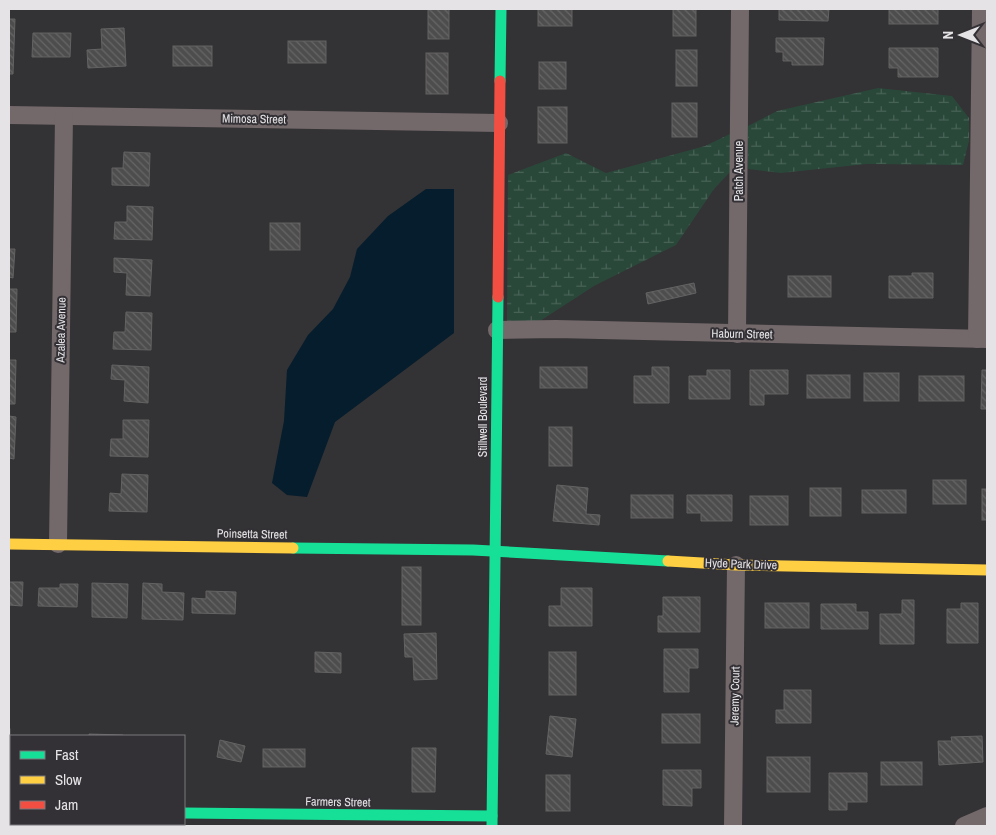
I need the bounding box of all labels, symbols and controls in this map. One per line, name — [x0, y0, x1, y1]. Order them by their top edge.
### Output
north arrow — [936, 10, 986, 60]
text: N — [939, 31, 957, 39]
street label: Mimosa Street — [222, 110, 286, 128]
street label: Patch Avenue — [731, 141, 747, 201]
street label: Azalea Avenue — [52, 297, 70, 364]
street label: Haburn Street — [711, 325, 773, 343]
street label: Stillwell Boulevard — [475, 377, 491, 457]
street label: Poinsetta Street — [217, 525, 288, 543]
street label: Hyde Park Drive — [705, 555, 777, 573]
street label: Jeremy Court — [726, 666, 744, 726]
legend — [10, 735, 185, 825]
text: Fast — [55, 744, 79, 765]
text: Slow — [55, 769, 82, 790]
street label: Farmers Street — [305, 793, 371, 811]
text: Jam — [55, 794, 78, 815]

